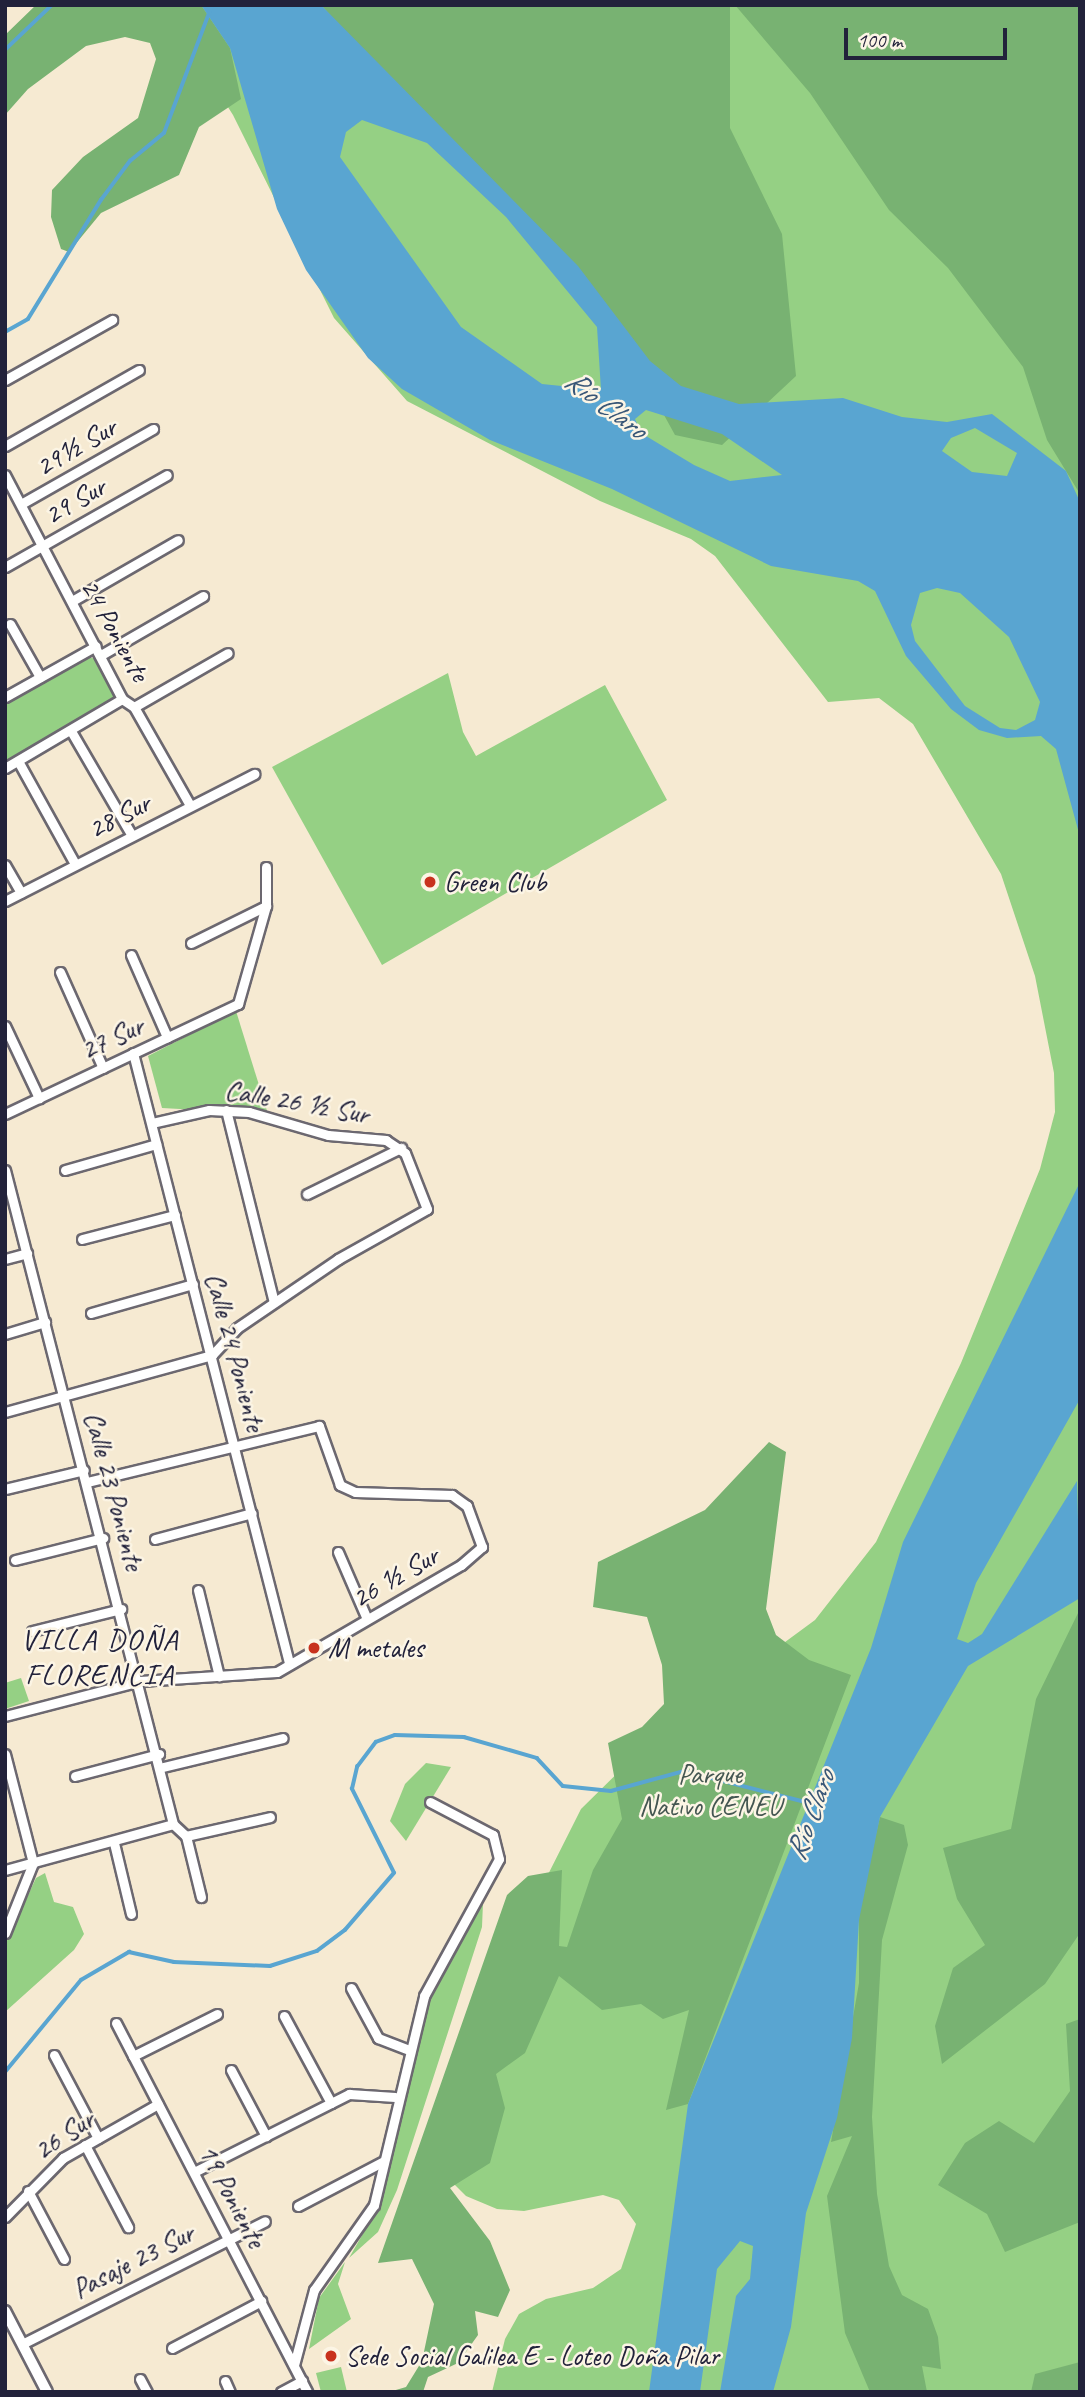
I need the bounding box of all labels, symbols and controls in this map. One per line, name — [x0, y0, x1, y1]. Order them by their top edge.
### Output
scale bar — [847, 14, 1010, 58]
text: 100 m — [857, 27, 902, 53]
water label: Río Claro — [558, 362, 654, 446]
street label: 29½ Sur — [30, 410, 122, 484]
street label: 29 Sur — [38, 470, 112, 532]
street label: 24 Poniente — [73, 573, 157, 687]
street label: 28 Sur — [82, 786, 156, 846]
place label: Green Club — [444, 865, 546, 899]
marker: Green Club — [422, 874, 438, 890]
street label: 27 Sur — [75, 1009, 149, 1067]
street label: Calle 26 ½ Sur — [222, 1073, 372, 1131]
street label: Calle 24 Poniente — [198, 1269, 272, 1435]
street label: Calle 23 Poniente — [77, 1408, 151, 1574]
street label: 26 ½ Sur — [346, 1539, 444, 1615]
district label: VILLA DOÑA FLORENCIA — [23, 1621, 177, 1692]
place label: M metales — [328, 1631, 424, 1665]
marker: M metales — [306, 1640, 322, 1656]
park label: Parque Nativo CENEU — [639, 1757, 781, 1823]
water label: Río Claro — [777, 1765, 843, 1865]
street label: 26 Sur — [27, 2103, 101, 2167]
street label: 19 Poniente — [191, 2139, 273, 2253]
street label: Pasaje 23 Sur — [67, 2216, 199, 2306]
place label: Sede Social Galilea E - Loteo Doña Pilar — [345, 2339, 721, 2373]
marker: Sede Social Galilea E - Loteo Doña Pilar — [323, 2348, 339, 2364]

